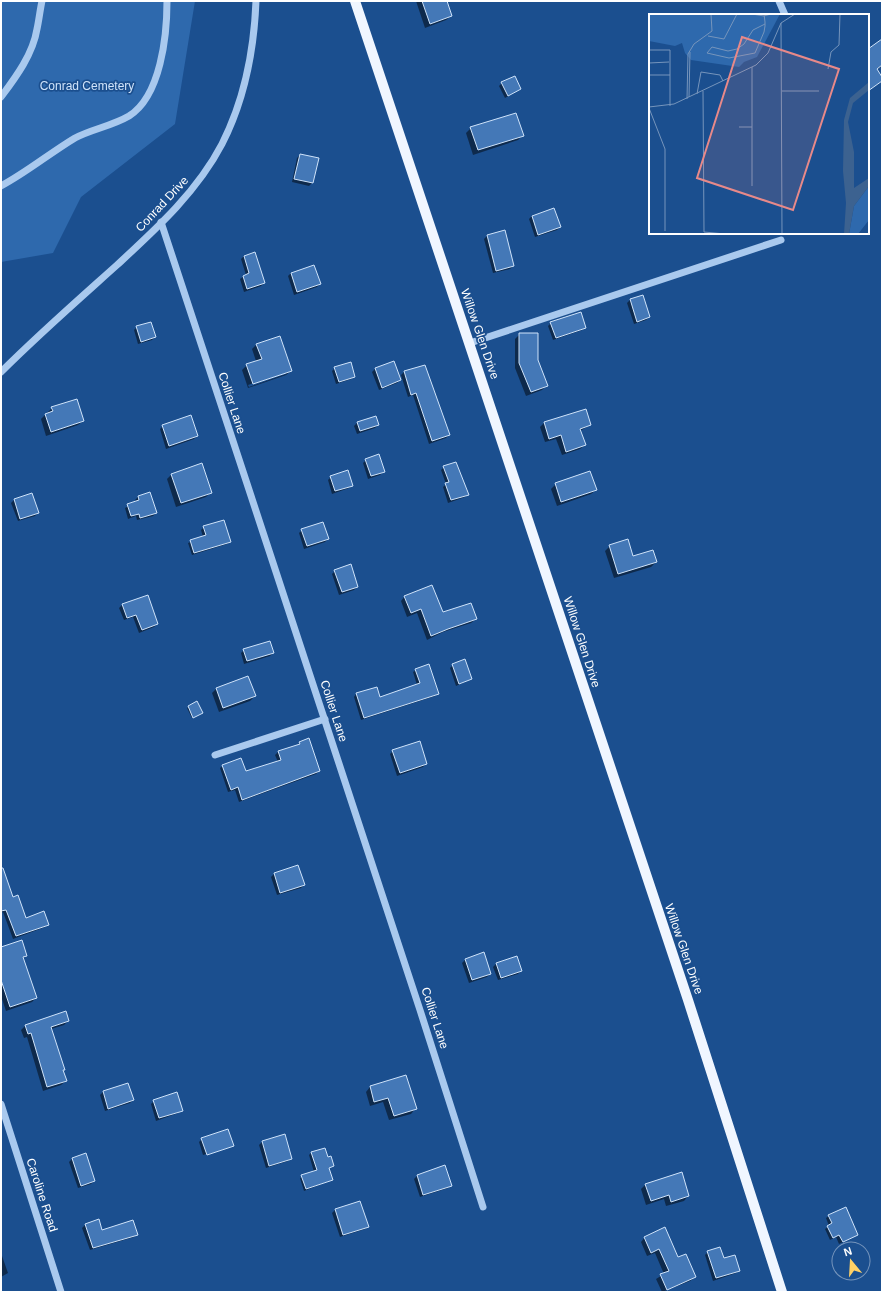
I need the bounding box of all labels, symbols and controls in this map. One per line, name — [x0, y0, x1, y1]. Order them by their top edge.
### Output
inset map — [649, 14, 869, 234]
park label: Conrad Cemetery — [40, 79, 134, 93]
street label: Conrad Drive — [133, 173, 191, 235]
street label: Willow Glen Drive — [458, 287, 502, 381]
street label: Collier Lane — [215, 370, 249, 436]
street label: Willow Glen Drive — [561, 595, 603, 689]
street label: Collier Lane — [317, 678, 351, 744]
street label: Willow Glen Drive — [662, 902, 706, 996]
street label: Collier Lane — [418, 985, 452, 1051]
street label: Caroline Road — [23, 1156, 61, 1234]
north arrow — [831, 1241, 871, 1281]
text: N — [842, 1245, 854, 1258]

